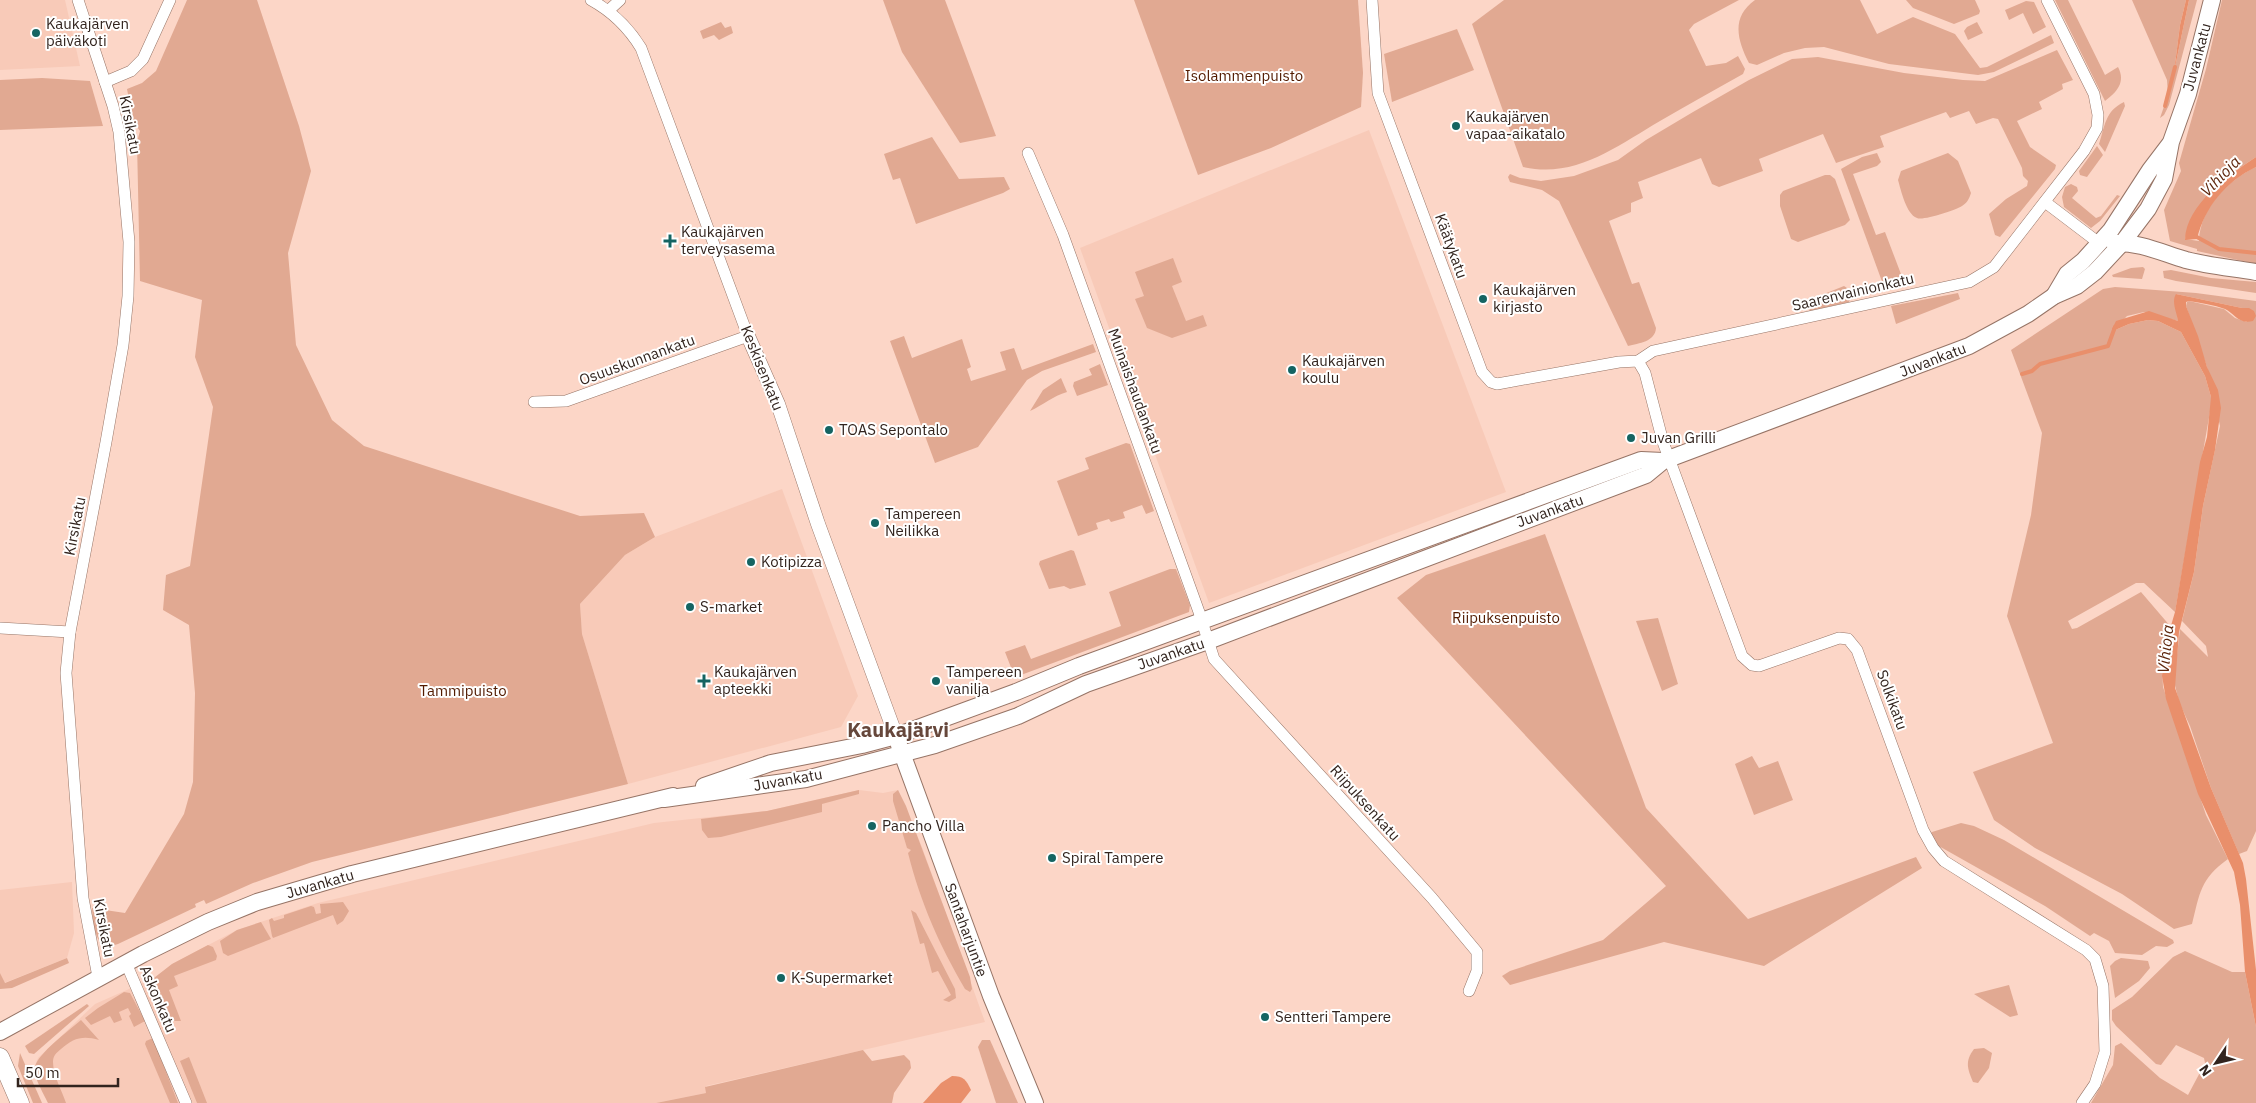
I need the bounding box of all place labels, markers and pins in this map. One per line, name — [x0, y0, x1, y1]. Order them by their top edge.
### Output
place label: Kaukajärven päiväkoti — [46, 14, 129, 50]
marker: Kaukajärven päiväkoti — [30, 27, 42, 39]
place label: Kaukajärven vapaa-aikatalo — [1466, 107, 1565, 143]
marker: Kaukajärven vapaa-aikatalo — [1450, 120, 1462, 132]
place label: Kaukajärven terveysasema — [681, 222, 775, 258]
marker: Kaukajärven terveysasema — [663, 234, 677, 248]
place label: Kaukajärven kirjasto — [1493, 280, 1576, 316]
marker: Kaukajärven kirjasto — [1477, 293, 1489, 305]
place label: Kaukajärven koulu — [1302, 351, 1385, 387]
marker: Kaukajärven koulu — [1286, 364, 1298, 376]
place label: TOAS Sepontalo — [839, 420, 948, 439]
marker: TOAS Sepontalo — [823, 424, 835, 436]
place label: Juvan Grilli — [1641, 428, 1716, 447]
marker: Juvan Grilli — [1625, 432, 1637, 444]
place label: Tampereen Neilikka — [885, 504, 961, 540]
marker: Tampereen Neilikka — [869, 517, 881, 529]
place label: Kotipizza — [761, 552, 822, 571]
marker: Kotipizza — [745, 556, 757, 568]
place label: S-market — [700, 597, 763, 616]
marker: S-market — [684, 601, 696, 613]
place label: Kaukajärven apteekki — [714, 662, 797, 698]
place label: Tampereen vanilja — [946, 662, 1022, 698]
marker: Kaukajärven apteekki — [698, 675, 710, 687]
marker: Tampereen vanilja — [930, 675, 942, 687]
place label: Pancho Villa — [882, 816, 964, 835]
marker: Pancho Villa — [866, 820, 878, 832]
place label: Spiral Tampere — [1062, 848, 1163, 867]
marker: Spiral Tampere — [1046, 852, 1058, 864]
place label: K-Supermarket — [791, 968, 893, 987]
marker: K-Supermarket — [775, 972, 787, 984]
place label: Sentteri Tampere — [1275, 1007, 1391, 1026]
marker: Sentteri Tampere — [1259, 1011, 1271, 1023]

